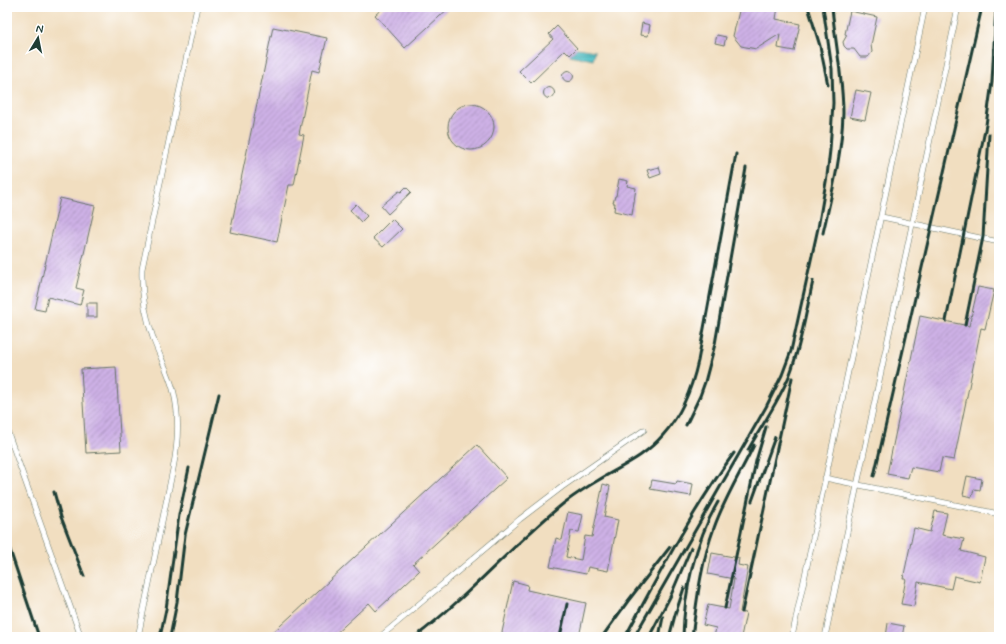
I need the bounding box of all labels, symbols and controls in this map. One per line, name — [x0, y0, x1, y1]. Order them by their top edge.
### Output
north arrow — [18, 18, 58, 58]
text: N — [35, 22, 44, 37]

